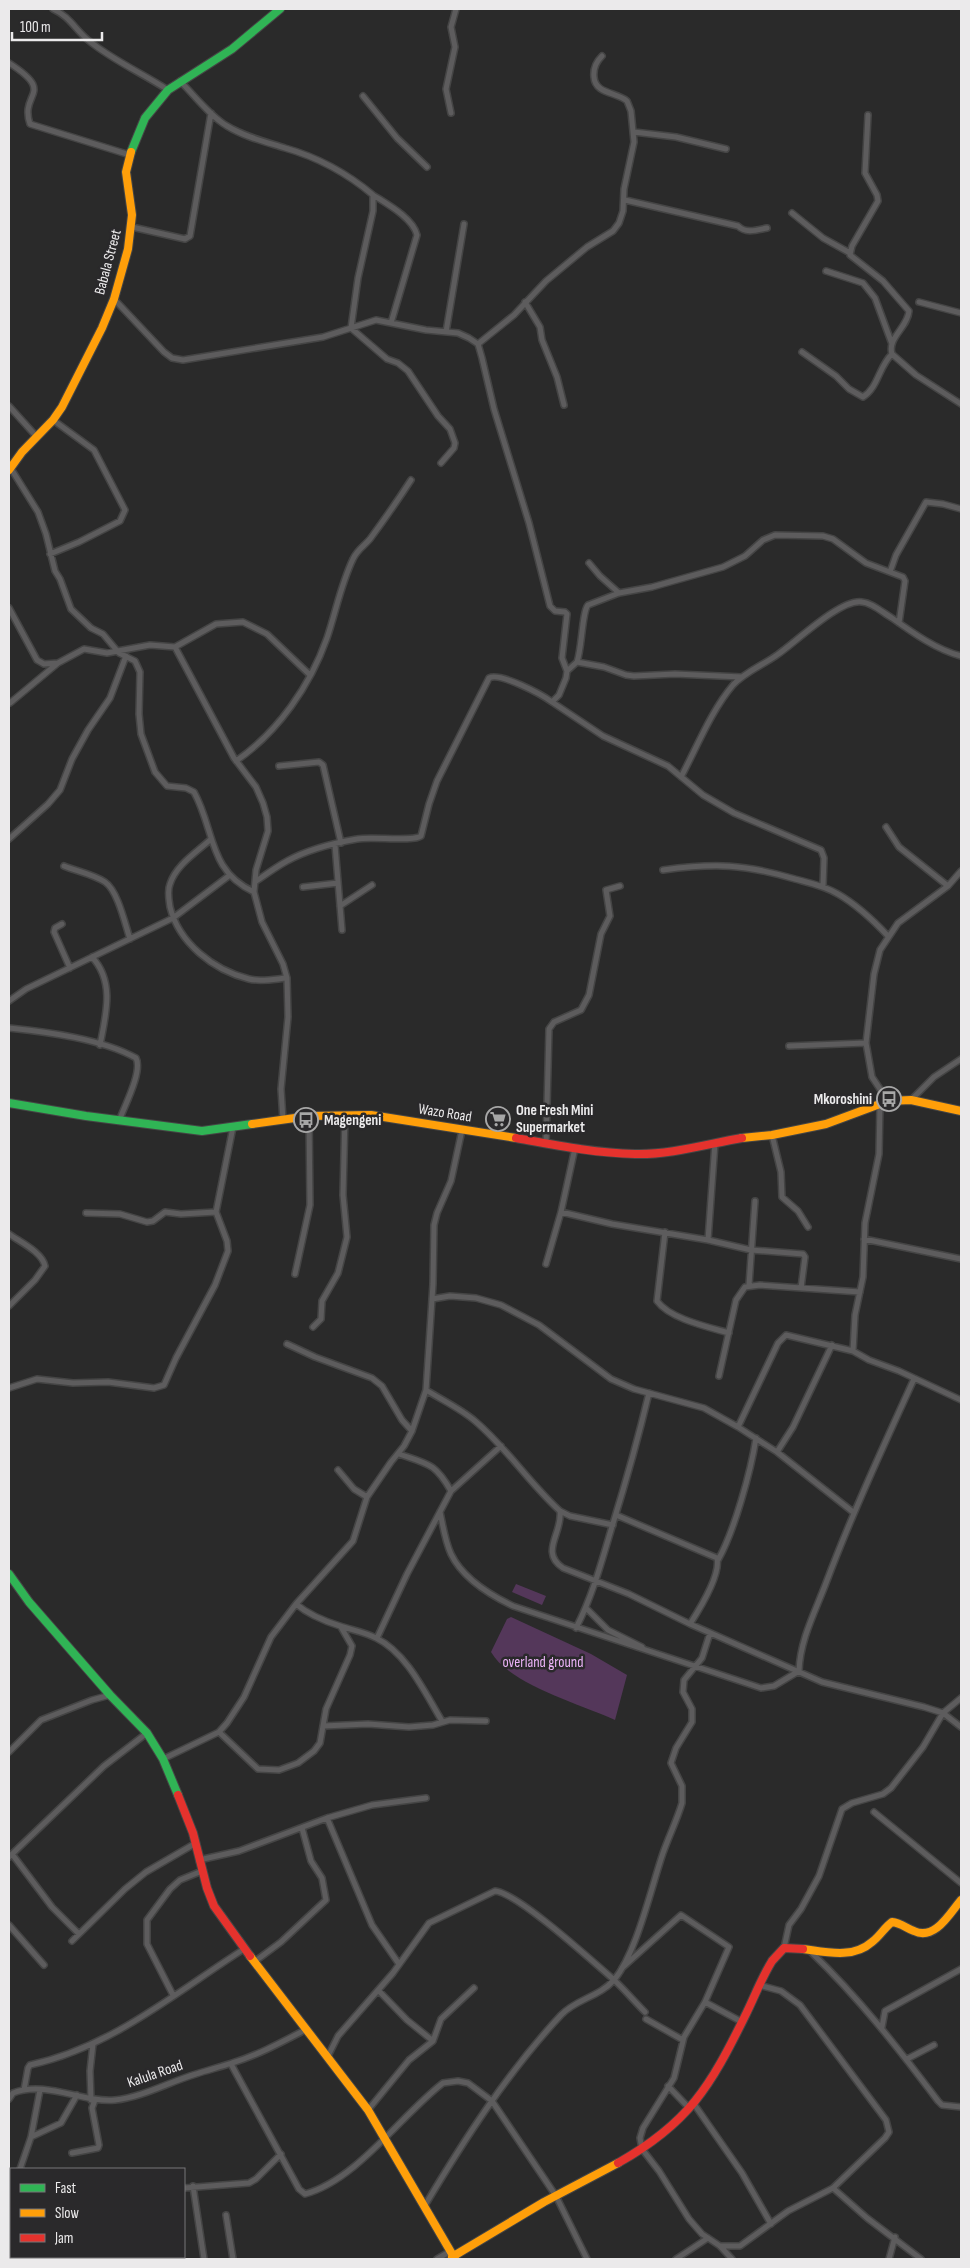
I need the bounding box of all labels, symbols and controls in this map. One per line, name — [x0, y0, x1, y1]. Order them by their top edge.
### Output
scale bar — [12, 10, 102, 42]
text: 100 m — [20, 18, 51, 37]
street label: Babala Street — [90, 227, 126, 297]
bus stop icon: Mkoroshini — [876, 1086, 902, 1112]
place label: Mkoroshini — [814, 1090, 872, 1109]
street label: Wazo Road — [417, 1099, 473, 1127]
place label: One Fresh Mini Supermarket — [516, 1101, 593, 1137]
supermarket icon: One Fresh Mini Supermarket — [485, 1106, 511, 1132]
bus stop icon: Magengeni — [293, 1107, 319, 1133]
place label: Magengeni — [324, 1111, 381, 1130]
park label: overland ground — [503, 1653, 583, 1672]
street label: Kalula Road — [125, 2056, 185, 2092]
legend — [10, 2168, 185, 2258]
text: Fast — [55, 2179, 77, 2198]
text: Slow — [55, 2204, 79, 2223]
text: Jam — [54, 2229, 73, 2248]

